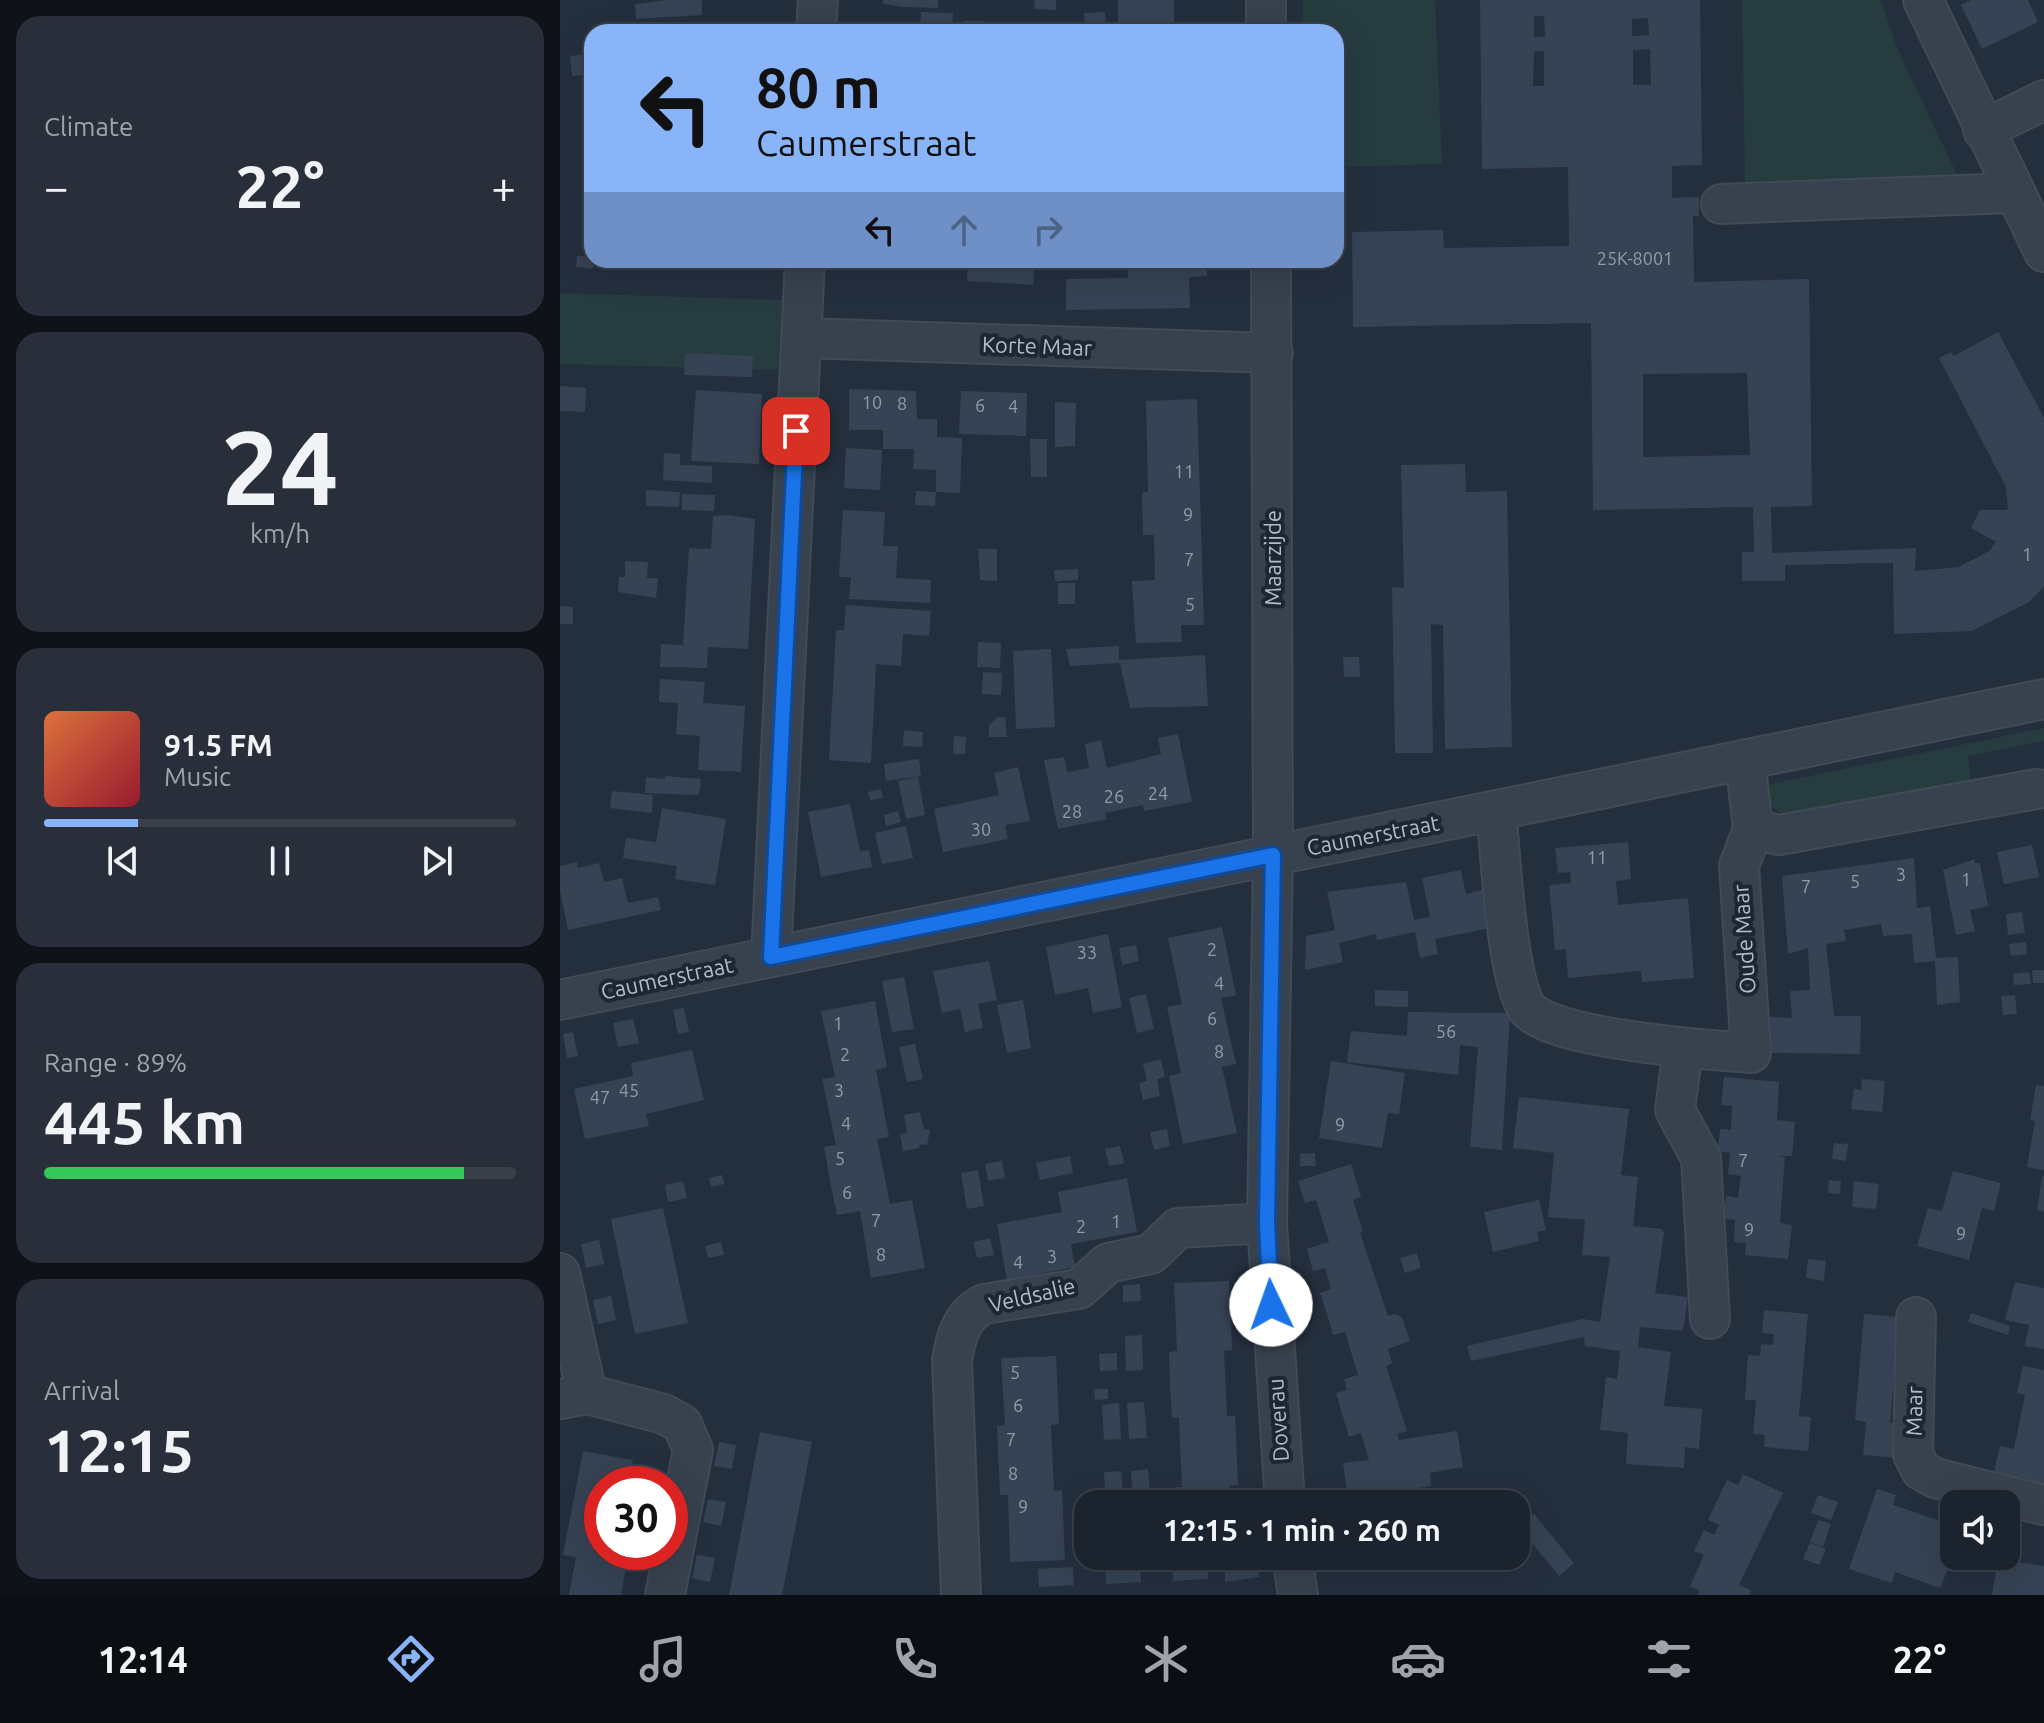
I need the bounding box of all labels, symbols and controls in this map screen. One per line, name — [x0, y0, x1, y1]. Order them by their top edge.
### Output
icon: left — [624, 56, 728, 160]
text: 80 m — [756, 56, 881, 119]
text: Climate — [44, 112, 133, 141]
text: Caumerstraat — [756, 122, 976, 163]
text: 22° — [236, 152, 324, 219]
text: − — [44, 162, 69, 211]
text: + — [491, 162, 516, 211]
icon: left — [858, 208, 902, 252]
icon: ahead — [942, 208, 986, 252]
icon: right — [1026, 208, 1070, 252]
house number: 25K-8001 — [1597, 248, 1673, 268]
street label: Korte Maar — [982, 331, 1093, 360]
house number: 10 — [862, 392, 882, 412]
house number: 8 — [897, 393, 907, 413]
house number: 6 — [975, 395, 985, 415]
house number: 4 — [1008, 396, 1018, 416]
pin — [762, 397, 830, 465]
text: 24 — [221, 408, 339, 525]
icon: arrive — [774, 409, 818, 453]
house number: 11 — [1174, 461, 1194, 481]
house number: 9 — [1183, 504, 1193, 524]
street label: Maarzijde — [1260, 510, 1285, 606]
text: km/h — [250, 519, 310, 548]
house number: 1 — [2022, 544, 2032, 564]
house number: 7 — [1184, 549, 1194, 569]
house number: 5 — [1185, 594, 1195, 614]
text: 91.5 FM — [164, 728, 273, 762]
text: Music — [164, 762, 231, 791]
house number: 24 — [1148, 783, 1168, 803]
house number: 26 — [1104, 786, 1124, 806]
house number: 28 — [1062, 801, 1082, 821]
street label: Caumerstraat — [1304, 809, 1442, 860]
house number: 30 — [971, 819, 991, 839]
icon: previous — [101, 839, 145, 883]
icon: pause — [258, 839, 302, 883]
icon: next — [415, 839, 459, 883]
house number: 11 — [1587, 847, 1607, 867]
house number: 3 — [1896, 864, 1906, 884]
house number: 1 — [1961, 869, 1971, 889]
house number: 5 — [1850, 871, 1860, 891]
house number: 7 — [1801, 876, 1811, 896]
street label: Oude Maar — [1727, 883, 1760, 995]
house number: 2 — [1207, 939, 1217, 959]
house number: 33 — [1077, 942, 1097, 962]
street label: Caumerstraat — [598, 951, 736, 1004]
house number: 4 — [1214, 973, 1224, 993]
house number: 6 — [1207, 1008, 1217, 1028]
house number: 1 — [833, 1013, 843, 1033]
house number: 56 — [1436, 1021, 1456, 1041]
house number: 8 — [1214, 1041, 1224, 1061]
house number: 2 — [840, 1044, 850, 1064]
text: Range · 89% — [44, 1048, 187, 1077]
house number: 45 — [619, 1080, 639, 1100]
house number: 3 — [834, 1080, 844, 1100]
house number: 47 — [590, 1087, 610, 1107]
text: 445 km — [44, 1088, 245, 1155]
house number: 4 — [841, 1113, 851, 1133]
house number: 9 — [1335, 1114, 1345, 1134]
house number: 5 — [835, 1148, 845, 1168]
house number: 7 — [1738, 1150, 1748, 1170]
house number: 6 — [842, 1182, 852, 1202]
house number: 7 — [871, 1210, 881, 1230]
house number: 1 — [1111, 1211, 1121, 1231]
house number: 2 — [1076, 1216, 1086, 1236]
house number: 9 — [1744, 1219, 1754, 1239]
house number: 9 — [1956, 1223, 1966, 1243]
house number: 8 — [876, 1244, 886, 1264]
house number: 3 — [1047, 1246, 1057, 1266]
house number: 4 — [1013, 1252, 1023, 1272]
position arrow — [1229, 1263, 1313, 1347]
street label: Veldsalie — [986, 1272, 1078, 1317]
house number: 5 — [1010, 1362, 1020, 1382]
text: Arrival — [44, 1376, 120, 1405]
street label: Doverau — [1262, 1378, 1293, 1463]
street label: Maar — [1901, 1385, 1926, 1436]
house number: 6 — [1013, 1395, 1023, 1415]
text: 12:15 — [44, 1416, 194, 1483]
house number: 7 — [1006, 1429, 1016, 1449]
house number: 8 — [1008, 1463, 1018, 1483]
speed limit sign: 30 — [584, 1466, 688, 1570]
map controls — [1940, 1490, 2020, 1570]
button: sound — [1940, 1490, 2020, 1570]
house number: 9 — [1018, 1496, 1028, 1516]
text: 12:15 · 1 min · 260 m — [1163, 1513, 1441, 1547]
icon: directions — [383, 1631, 439, 1687]
icon: music — [635, 1631, 691, 1687]
icon: phone — [887, 1631, 943, 1687]
icon: climate — [1138, 1631, 1194, 1687]
icon: car — [1390, 1631, 1446, 1687]
icon: filters — [1641, 1631, 1697, 1687]
text: 12:14 — [98, 1639, 188, 1680]
text: 22° — [1893, 1639, 1946, 1680]

